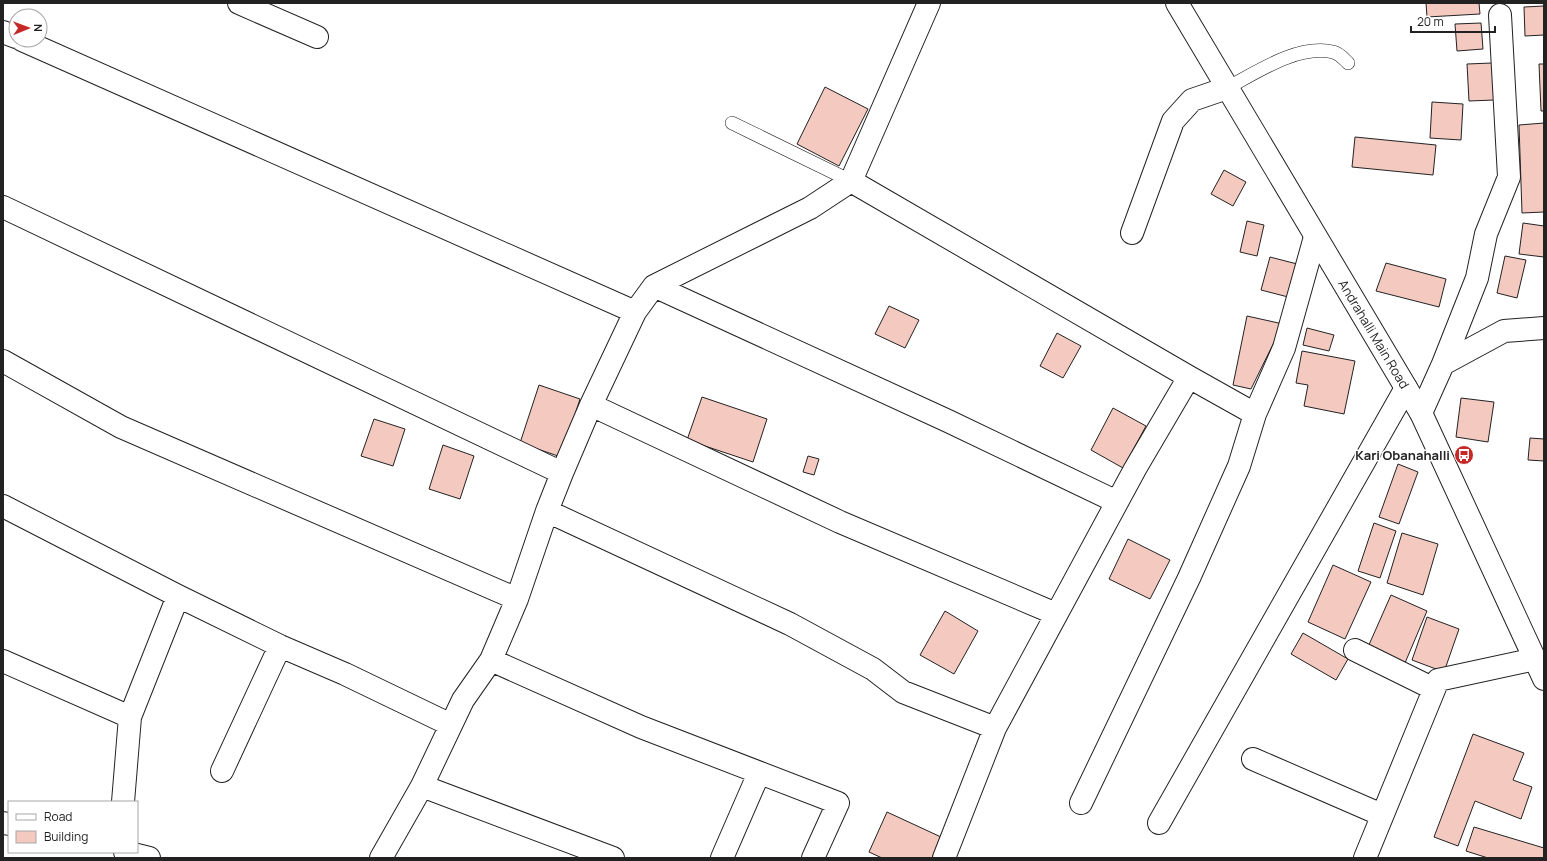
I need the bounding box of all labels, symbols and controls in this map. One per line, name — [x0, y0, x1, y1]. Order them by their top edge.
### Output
north arrow — [8, 8, 48, 48]
scale bar — [1411, 8, 1495, 34]
text: 20 m — [1417, 13, 1444, 30]
text: N — [31, 24, 46, 32]
street label: Andrahalli Main Road — [1334, 276, 1414, 392]
bus stop icon: Kari Obanahalli — [1453, 444, 1475, 466]
place label: Kari Obanahalli — [1355, 446, 1450, 464]
legend — [8, 801, 138, 853]
text: Road — [44, 808, 72, 825]
text: Building — [44, 828, 88, 845]

